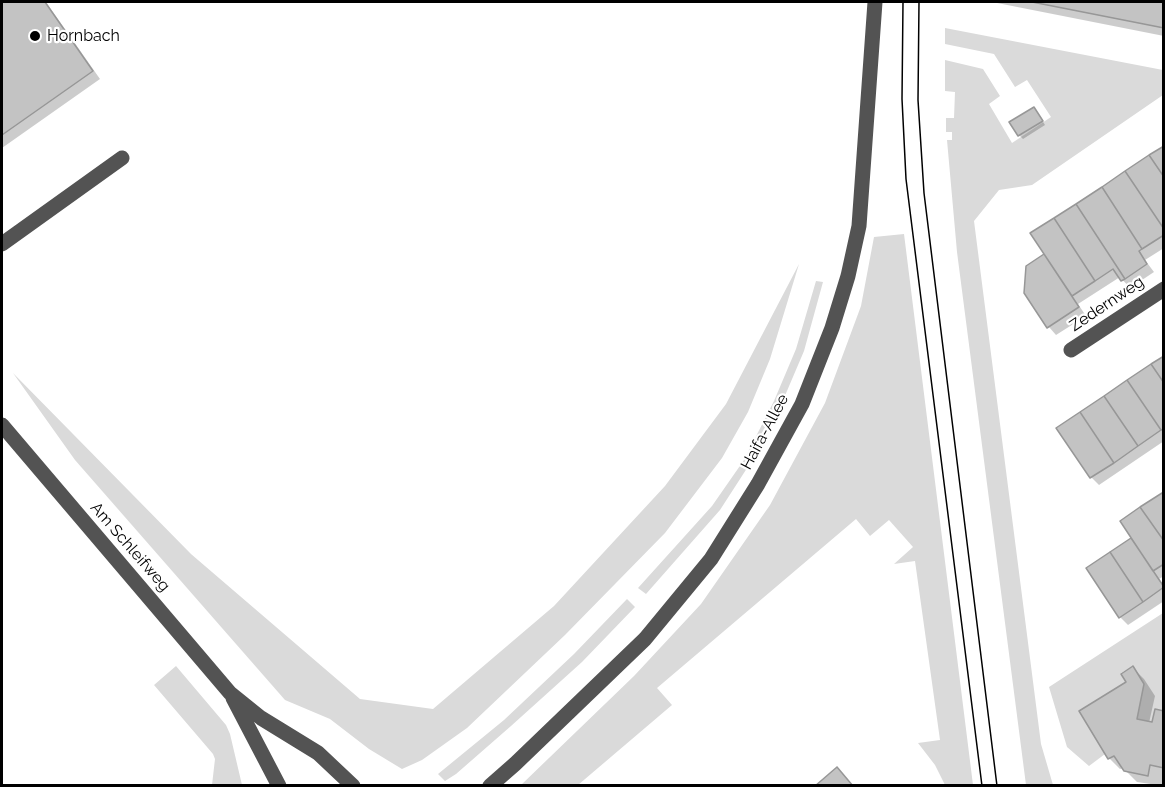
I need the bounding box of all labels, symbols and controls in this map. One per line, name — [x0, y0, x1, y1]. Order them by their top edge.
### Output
place label: Hornbach — [47, 26, 120, 46]
marker: Hornbach — [28, 29, 42, 43]
street label: Zedernweg — [1066, 272, 1148, 336]
street label: Haifa-Allee — [737, 391, 793, 473]
street label: Am Schleifweg — [86, 498, 174, 596]

